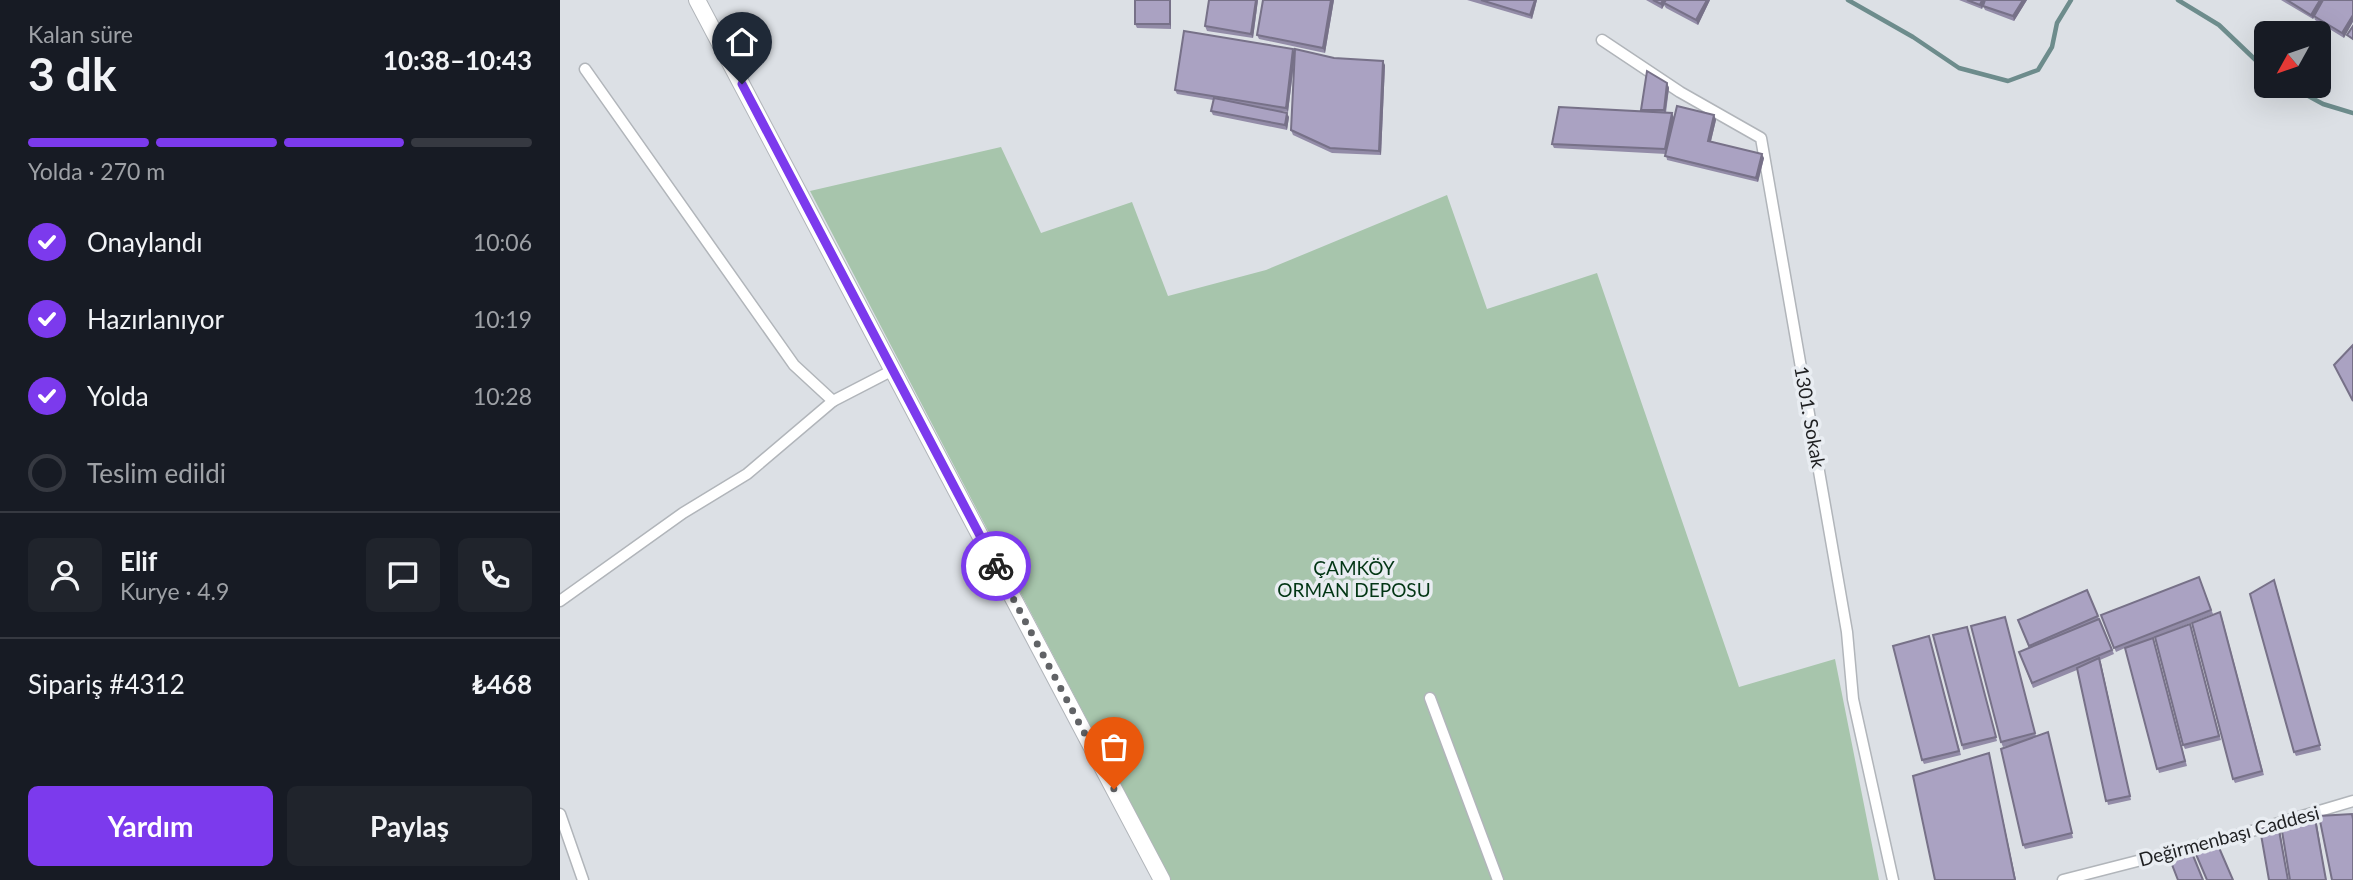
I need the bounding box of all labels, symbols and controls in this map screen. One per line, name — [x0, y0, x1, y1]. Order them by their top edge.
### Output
pin — [712, 12.0, 772, 84]
text: Kalan süre — [28, 20, 133, 48]
north arrow — [2254, 21, 2331, 98]
map controls — [2254, 21, 2331, 98]
icon: home — [723, 23, 761, 61]
text: 10:38–10:43 — [383, 44, 532, 76]
text: 3 dk — [28, 46, 117, 101]
text: Yolda · 270 m — [28, 157, 165, 185]
icon: check — [28, 223, 66, 261]
text: Onaylandı — [87, 226, 202, 258]
text: 10:06 — [473, 228, 532, 256]
icon: check — [28, 300, 66, 338]
text: Hazırlanıyor — [87, 303, 224, 335]
text: 10:19 — [473, 305, 532, 333]
street label: 1301. Sokak — [1790, 364, 1831, 470]
icon: check — [28, 377, 66, 415]
text: Yolda — [87, 380, 149, 412]
text: 10:28 — [473, 382, 532, 410]
text: Teslim edildi — [87, 457, 226, 489]
courier — [961, 531, 1031, 601]
button: person — [28, 538, 102, 612]
button: chat — [366, 538, 440, 612]
button: phone — [458, 538, 532, 612]
text: Elif — [120, 545, 157, 577]
icon: bike — [977, 547, 1015, 585]
park label: ÇAMKÖY ORMAN DEPOSU — [1277, 556, 1431, 601]
text: Kurye · 4.9 — [120, 577, 229, 605]
text: Sipariş #4312 — [28, 668, 185, 700]
text: ₺468 — [472, 668, 532, 700]
pin — [1084, 717, 1144, 789]
icon: bag — [1095, 728, 1133, 766]
button: Yardım — [28, 786, 273, 866]
button: Paylaş — [287, 786, 532, 866]
street label: Değirmenbaşı Caddesi — [2136, 800, 2322, 871]

